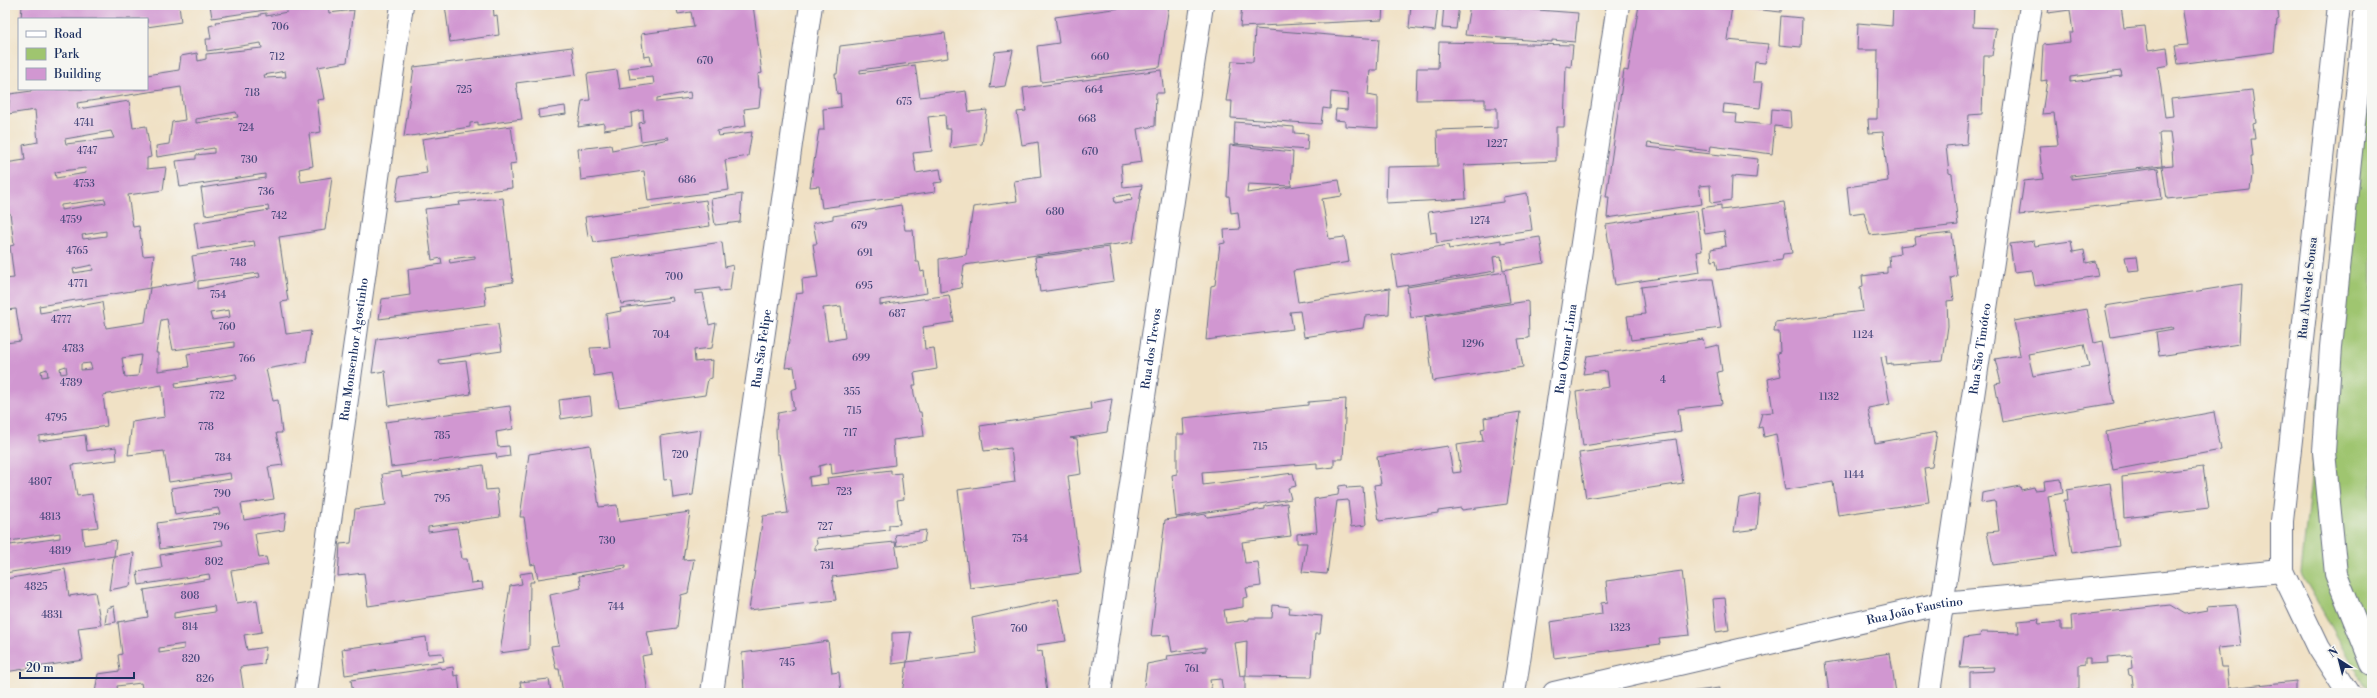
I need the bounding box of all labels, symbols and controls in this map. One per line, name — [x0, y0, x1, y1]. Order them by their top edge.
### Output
legend — [18, 18, 148, 90]
house number: 706 — [271, 21, 289, 33]
text: Road — [54, 27, 82, 42]
text: Park — [54, 47, 80, 62]
house number: 712 — [269, 51, 285, 63]
house number: 660 — [1091, 51, 1110, 63]
house number: 670 — [697, 55, 714, 67]
text: Building — [53, 67, 102, 82]
house number: 725 — [456, 84, 473, 96]
house number: 664 — [1085, 84, 1103, 96]
house number: 718 — [244, 87, 260, 99]
house number: 675 — [896, 96, 912, 108]
house number: 668 — [1078, 113, 1096, 125]
house number: 4741 — [74, 117, 95, 129]
house number: 724 — [238, 122, 254, 134]
house number: 1227 — [1487, 138, 1507, 150]
house number: 4747 — [77, 145, 97, 157]
house number: 670 — [1082, 146, 1099, 158]
house number: 730 — [240, 154, 258, 166]
house number: 686 — [678, 174, 696, 186]
house number: 4753 — [73, 178, 95, 190]
house number: 736 — [258, 186, 274, 198]
house number: 680 — [1046, 206, 1065, 218]
house number: 742 — [271, 210, 287, 222]
house number: 4759 — [60, 214, 82, 226]
house number: 1274 — [1470, 215, 1490, 227]
house number: 679 — [851, 220, 867, 232]
street label: Rua Alves de Sousa — [2295, 235, 2321, 340]
house number: 4765 — [66, 245, 88, 257]
house number: 691 — [857, 247, 874, 259]
house number: 748 — [230, 257, 246, 269]
house number: 700 — [665, 271, 683, 283]
street label: Rua Monsenhor Agostinho — [337, 277, 371, 422]
house number: 4771 — [68, 278, 89, 290]
house number: 695 — [855, 280, 873, 292]
house number: 754 — [210, 289, 226, 301]
street label: Rua Osmar Lima — [1552, 302, 1580, 395]
street label: Rua São Timóteo — [1966, 302, 1994, 396]
street label: Rua dos Trevos — [1138, 307, 1164, 390]
street label: Rua São Felipe — [748, 308, 775, 389]
house number: 687 — [888, 308, 906, 320]
house number: 4777 — [51, 314, 71, 326]
house number: 760 — [218, 321, 236, 333]
house number: 704 — [652, 329, 670, 341]
house number: 1124 — [1853, 329, 1873, 341]
house number: 1296 — [1462, 338, 1484, 350]
house number: 4783 — [62, 343, 84, 355]
house number: 699 — [852, 352, 870, 364]
house number: 766 — [239, 353, 255, 365]
house number: 4 — [1660, 374, 1666, 386]
house number: 4789 — [60, 377, 82, 389]
house number: 355 — [844, 386, 861, 398]
house number: 772 — [209, 390, 225, 402]
house number: 1132 — [1819, 391, 1839, 403]
house number: 715 — [846, 405, 862, 417]
house number: 4795 — [45, 412, 67, 424]
house number: 778 — [198, 421, 214, 433]
house number: 717 — [843, 427, 857, 439]
house number: 785 — [434, 430, 451, 442]
house number: 715 — [1252, 441, 1268, 453]
house number: 720 — [671, 449, 689, 461]
house number: 784 — [214, 452, 232, 464]
house number: 1144 — [1844, 469, 1864, 481]
house number: 4807 — [28, 476, 52, 488]
house number: 723 — [836, 486, 853, 498]
house number: 790 — [213, 488, 231, 500]
house number: 795 — [434, 493, 451, 505]
house number: 4813 — [39, 511, 61, 523]
house number: 796 — [213, 521, 230, 533]
house number: 727 — [817, 521, 833, 533]
house number: 754 — [1012, 533, 1028, 545]
house number: 730 — [598, 535, 616, 547]
house number: 4819 — [49, 545, 71, 557]
house number: 802 — [205, 556, 223, 568]
house number: 731 — [820, 560, 835, 572]
house number: 4825 — [24, 581, 48, 593]
house number: 808 — [181, 590, 199, 602]
street label: Rua João Faustino — [1865, 594, 1964, 628]
house number: 744 — [608, 601, 624, 613]
house number: 4831 — [41, 609, 64, 621]
house number: 814 — [182, 621, 198, 633]
house number: 1323 — [1609, 622, 1631, 634]
house number: 760 — [1010, 623, 1028, 635]
north arrow — [2319, 640, 2359, 680]
text: N — [2326, 644, 2342, 661]
house number: 820 — [182, 653, 201, 665]
scale bar — [20, 654, 134, 680]
house number: 745 — [779, 657, 795, 669]
text: 20 m — [26, 661, 54, 676]
house number: 761 — [1185, 663, 1200, 675]
house number: 826 — [196, 673, 214, 685]

